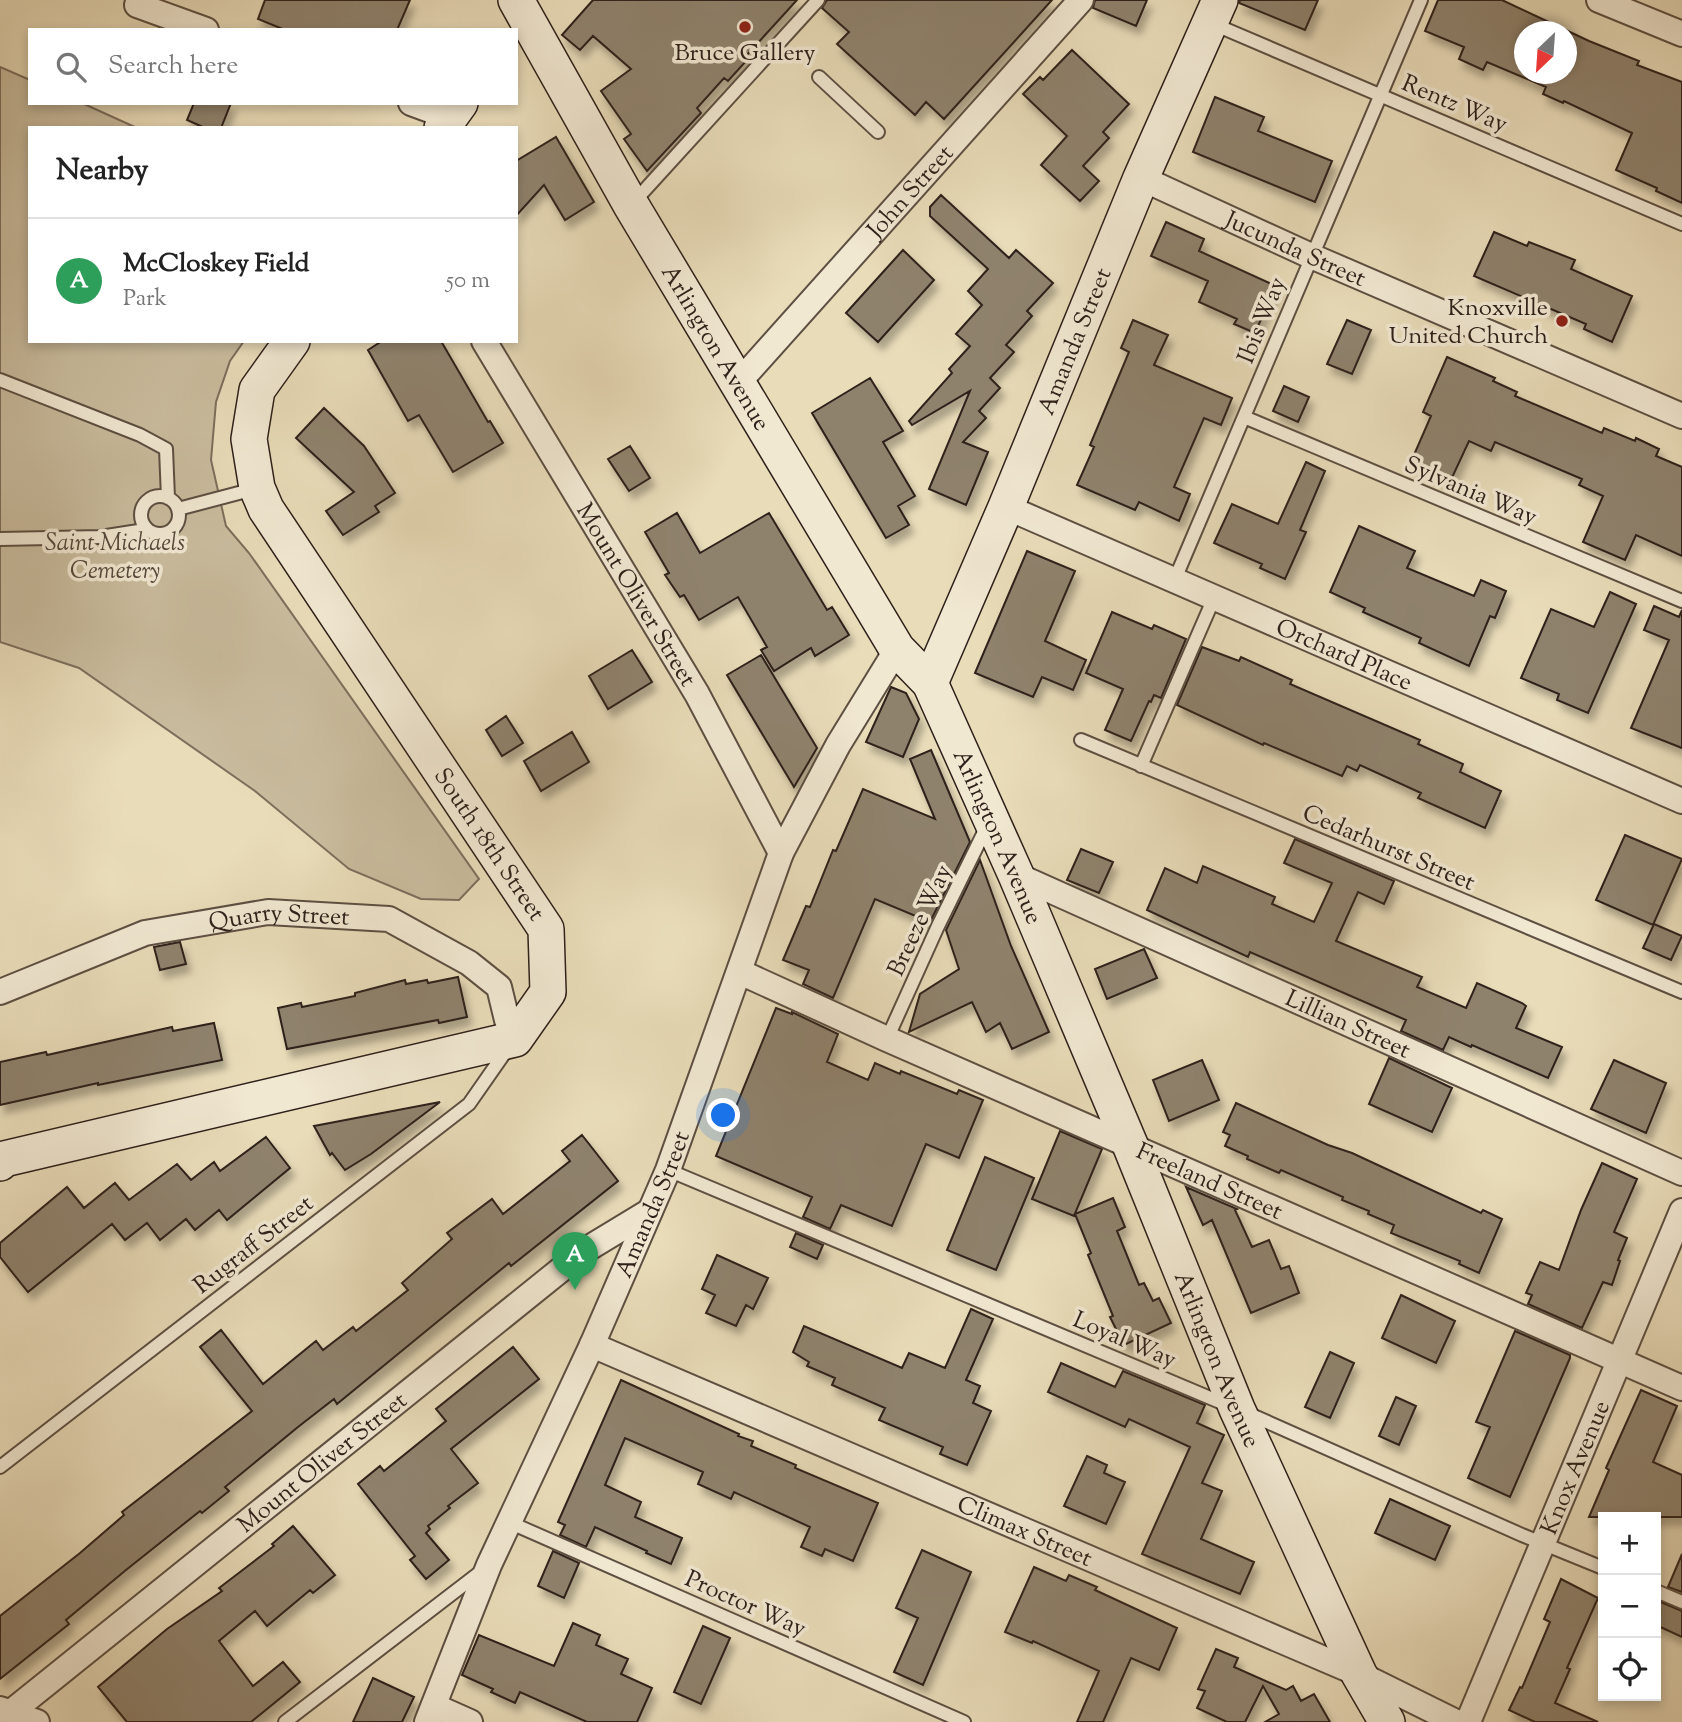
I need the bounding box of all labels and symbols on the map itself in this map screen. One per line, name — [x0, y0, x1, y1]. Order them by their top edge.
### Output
marker: Bruce Gallery — [737, 19, 753, 35]
north arrow — [1514, 21, 1577, 84]
place label: Bruce Gallery — [674, 37, 816, 71]
street label: Rentz Way — [1396, 67, 1512, 142]
street label: John Street — [859, 138, 962, 248]
street label: Jucunda Street — [1217, 203, 1371, 297]
street label: Arlington Avenue — [652, 259, 777, 438]
street label: Amanda Street — [1031, 263, 1121, 421]
street label: Ibis Way — [1230, 272, 1296, 369]
place label: Knoxville United Church — [1389, 292, 1548, 354]
marker: Knoxville United Church — [1554, 313, 1570, 329]
street label: Sylvania Way — [1399, 449, 1542, 535]
street label: Mount Oliver Street — [567, 497, 704, 694]
park label: Saint Michaels Cemetery — [45, 527, 185, 589]
street label: Orchard Place — [1270, 611, 1417, 701]
street label: Arlington Avenue — [943, 744, 1050, 930]
street label: South 18th Street — [424, 762, 552, 928]
street label: Cedarhurst Street — [1297, 797, 1480, 901]
street label: Breeze Way — [880, 859, 962, 982]
street label: Quarry Street — [206, 897, 350, 941]
street label: Lillian Street — [1279, 983, 1416, 1068]
your location — [706, 1098, 740, 1132]
street label: Amanda Street — [608, 1127, 700, 1284]
street label: Freeland Street — [1130, 1135, 1287, 1230]
street label: Rugraff Street — [187, 1188, 321, 1303]
pin: A — [552, 1232, 598, 1290]
street label: Arlington Avenue — [1164, 1267, 1268, 1454]
street label: Loyal Way — [1067, 1304, 1181, 1378]
street label: Mount Oliver Street — [231, 1385, 415, 1542]
street label: Knox Avenue — [1533, 1396, 1620, 1541]
street label: Climax Street — [951, 1488, 1097, 1577]
street label: Proctor Way — [679, 1563, 811, 1647]

